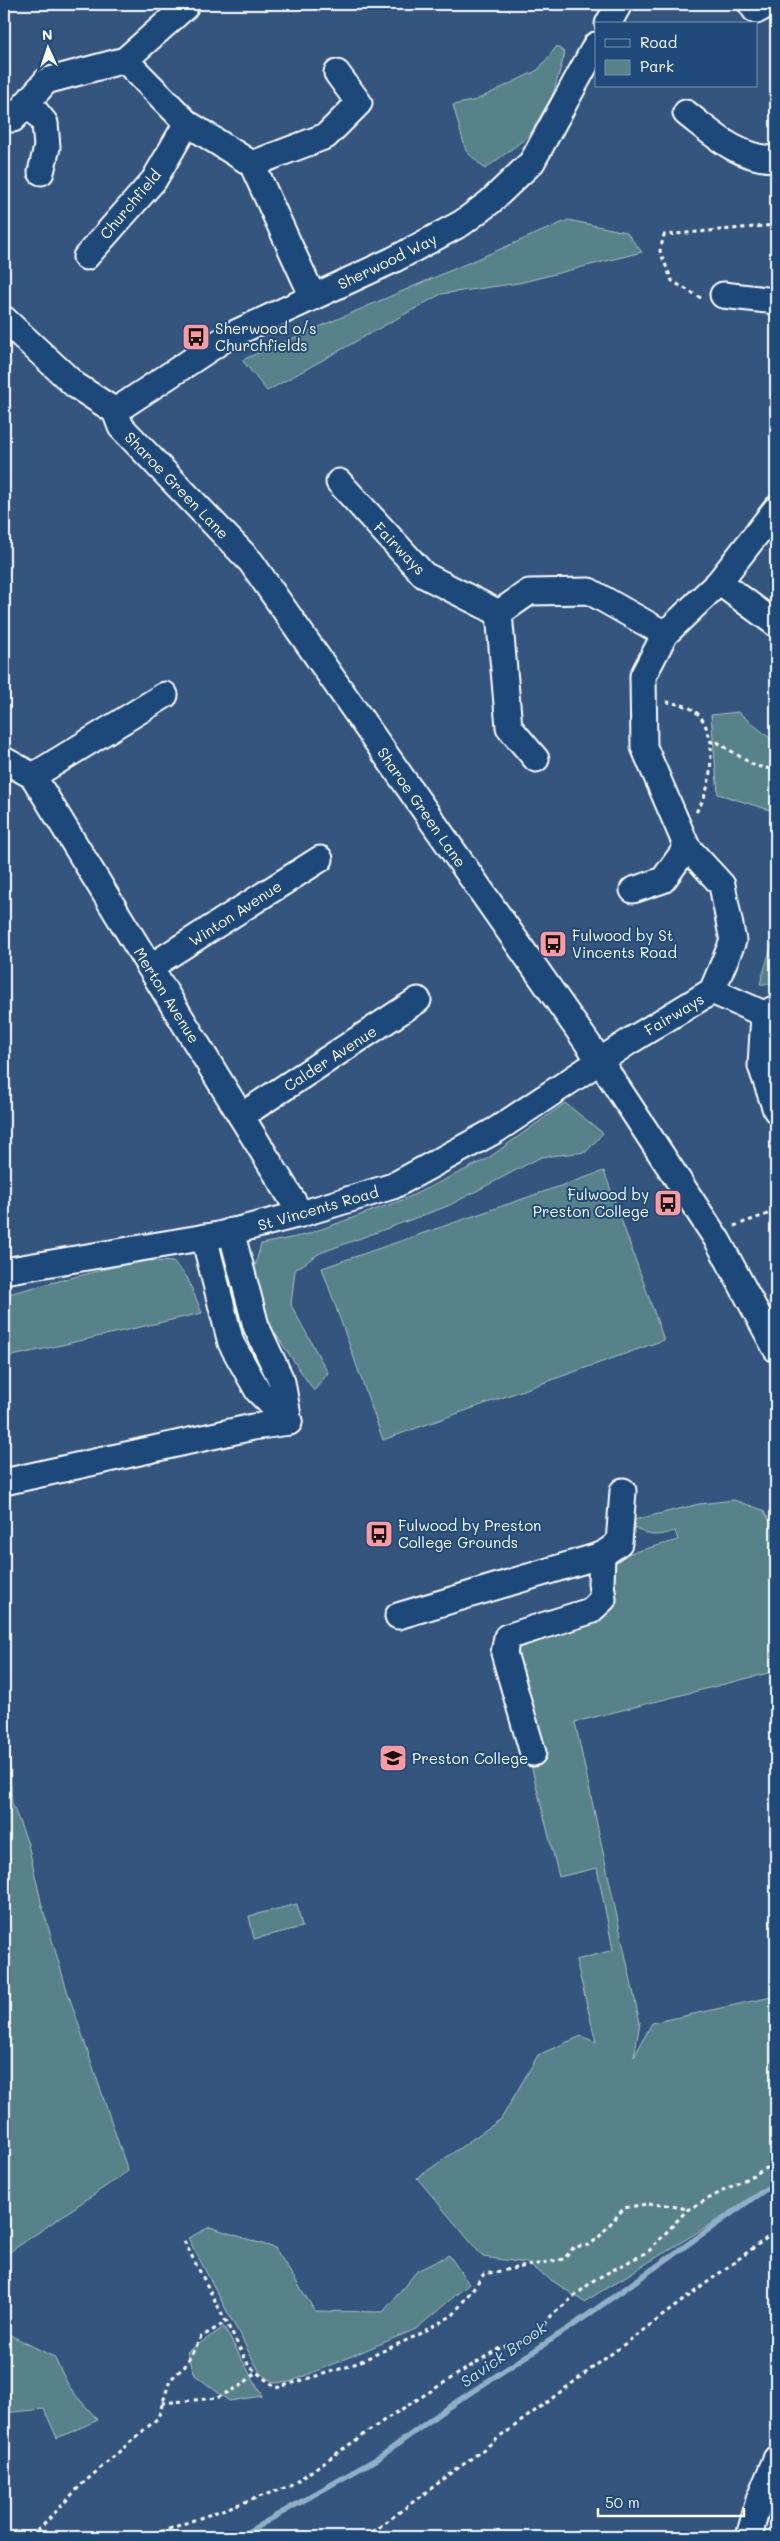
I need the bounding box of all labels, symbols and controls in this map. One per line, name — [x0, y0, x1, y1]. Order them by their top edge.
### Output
north arrow — [22, 22, 72, 72]
legend — [595, 22, 758, 88]
text: N — [41, 25, 53, 44]
text: Road — [640, 32, 677, 52]
text: Park — [640, 56, 674, 76]
street label: Churchfield — [95, 165, 165, 243]
street label: Sherwood Way — [334, 228, 440, 294]
place label: Sherwood o/s Churchfields — [215, 318, 317, 355]
bus stop icon: Sherwood o/s Churchfields — [181, 322, 211, 352]
street label: Sharoe Green Lane — [121, 427, 233, 543]
street label: Fairways — [370, 517, 430, 579]
street label: Sharoe Green Lane — [373, 743, 471, 871]
street label: Winton Avenue — [185, 876, 285, 950]
place label: Fulwood by St Vincents Road — [572, 925, 677, 962]
bus stop icon: Fulwood by St Vincents Road — [538, 929, 568, 959]
street label: Merton Avenue — [130, 943, 204, 1047]
street label: Fairways — [641, 988, 707, 1040]
street label: Calder Avenue — [280, 1021, 380, 1095]
street label: St Vincents Road — [255, 1181, 381, 1235]
place label: Fulwood by Preston College — [533, 1184, 649, 1221]
bus stop icon: Fulwood by Preston College — [653, 1188, 683, 1218]
place label: Fulwood by Preston College Grounds — [398, 1515, 541, 1552]
bus stop icon: Fulwood by Preston College Grounds — [364, 1519, 394, 1549]
school or university icon: Preston College — [378, 1743, 408, 1773]
place label: Preston College — [412, 1748, 528, 1768]
water label: Savick Brook — [456, 2316, 551, 2392]
scale bar — [598, 2486, 744, 2518]
text: 50 m — [605, 2492, 640, 2512]

